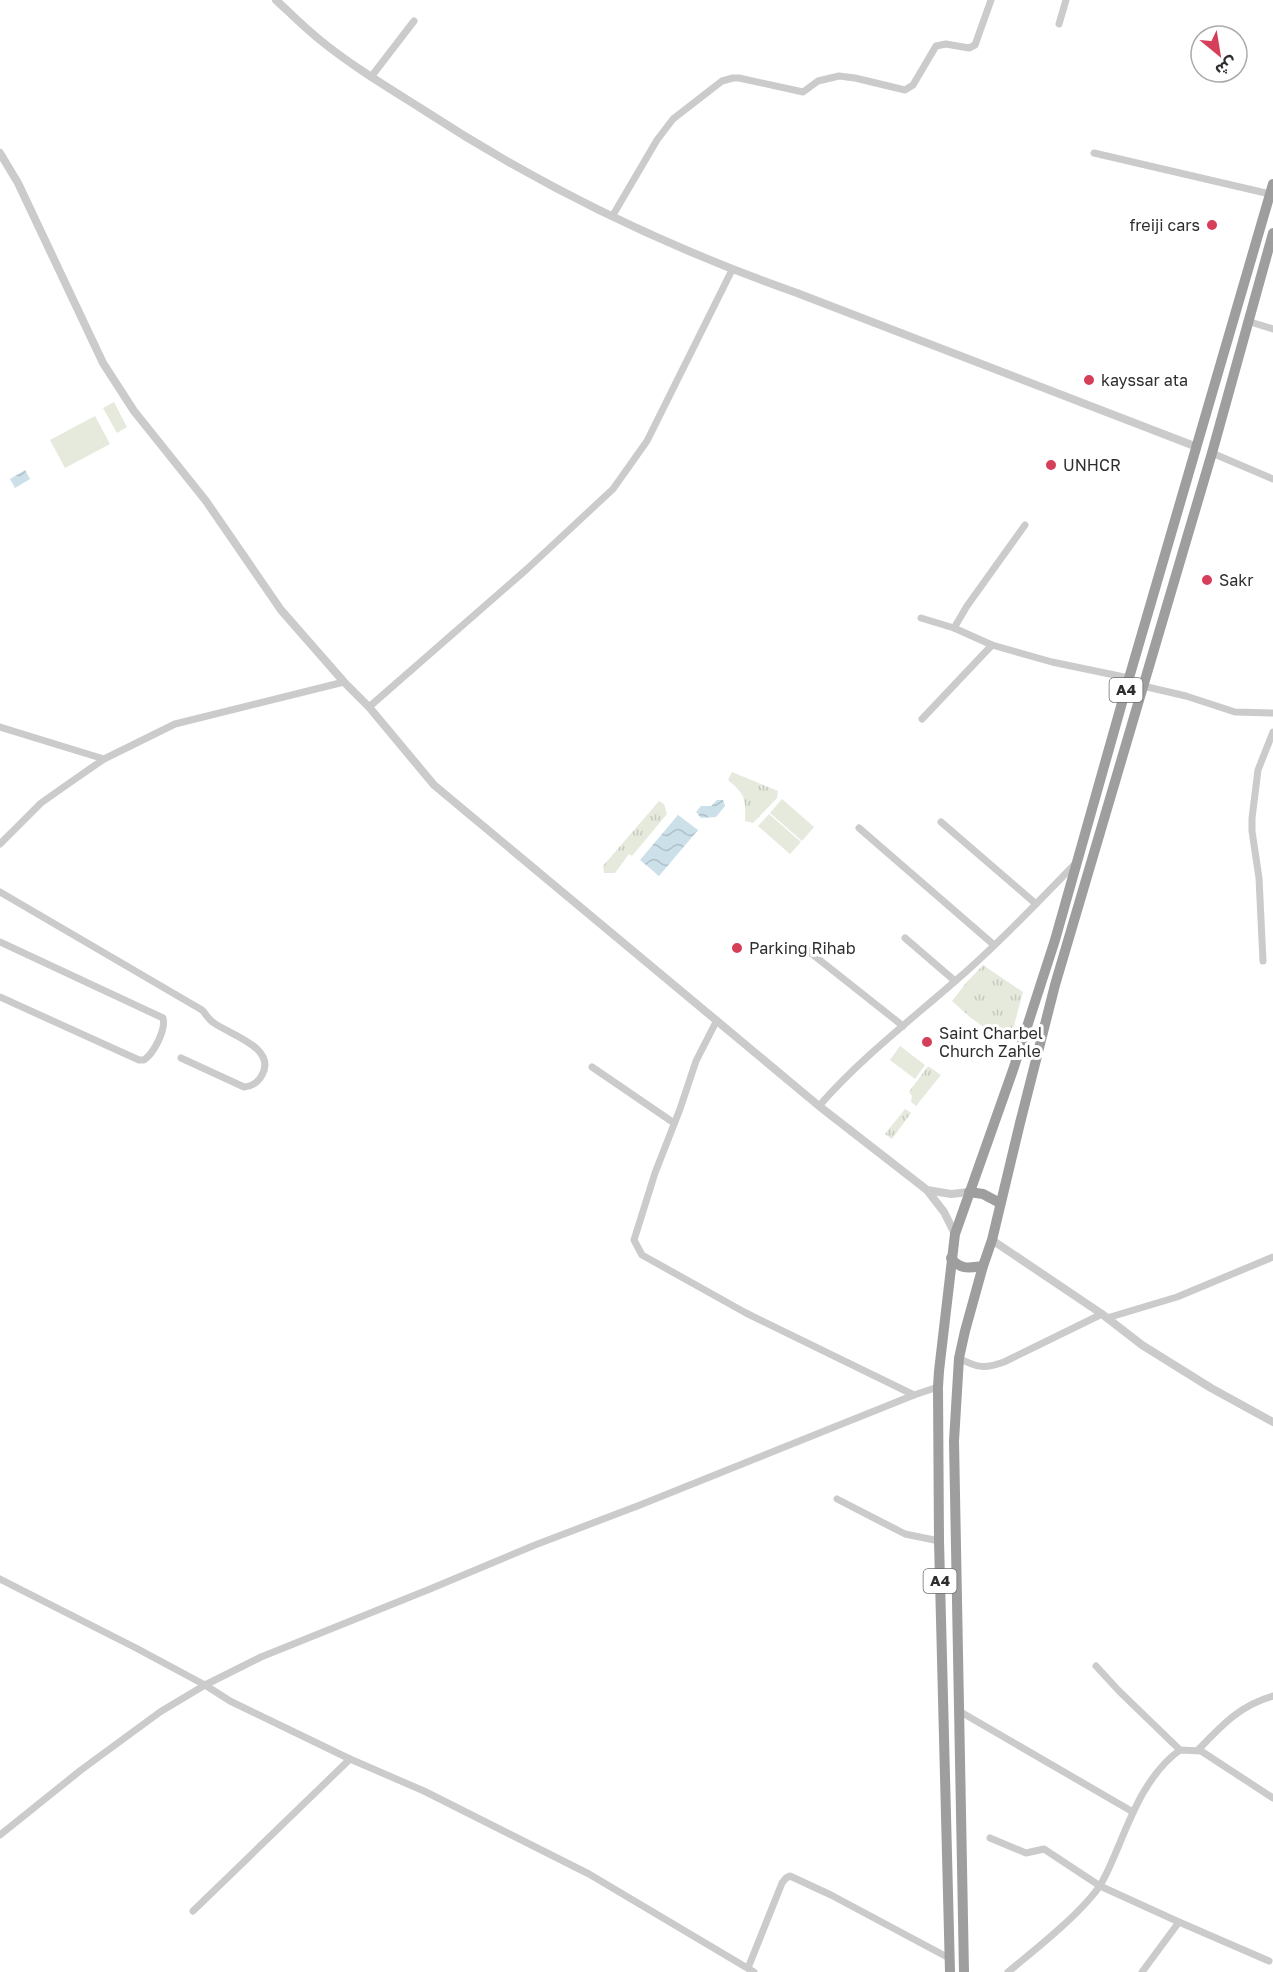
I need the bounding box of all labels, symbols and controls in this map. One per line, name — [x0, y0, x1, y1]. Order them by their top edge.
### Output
north arrow — [1189, 24, 1249, 84]
text: ش — [1212, 53, 1241, 81]
place label: freiji cars — [1129, 215, 1200, 235]
marker: freiji cars — [1205, 218, 1219, 232]
place label: kayssar ata — [1101, 370, 1188, 390]
marker: kayssar ata — [1082, 373, 1096, 387]
place label: UNHCR — [1063, 455, 1121, 475]
marker: UNHCR — [1044, 458, 1058, 472]
place label: Sakr — [1219, 570, 1254, 590]
marker: Sakr — [1200, 573, 1214, 587]
road number: A4 — [1110, 678, 1142, 702]
place label: Parking Rihab — [749, 938, 856, 958]
marker: Parking Rihab — [730, 941, 744, 955]
place label: Saint Charbel Church Zahle — [939, 1023, 1043, 1061]
marker: Saint Charbel Church Zahle — [920, 1035, 934, 1049]
road number: A4 — [924, 1569, 956, 1593]

